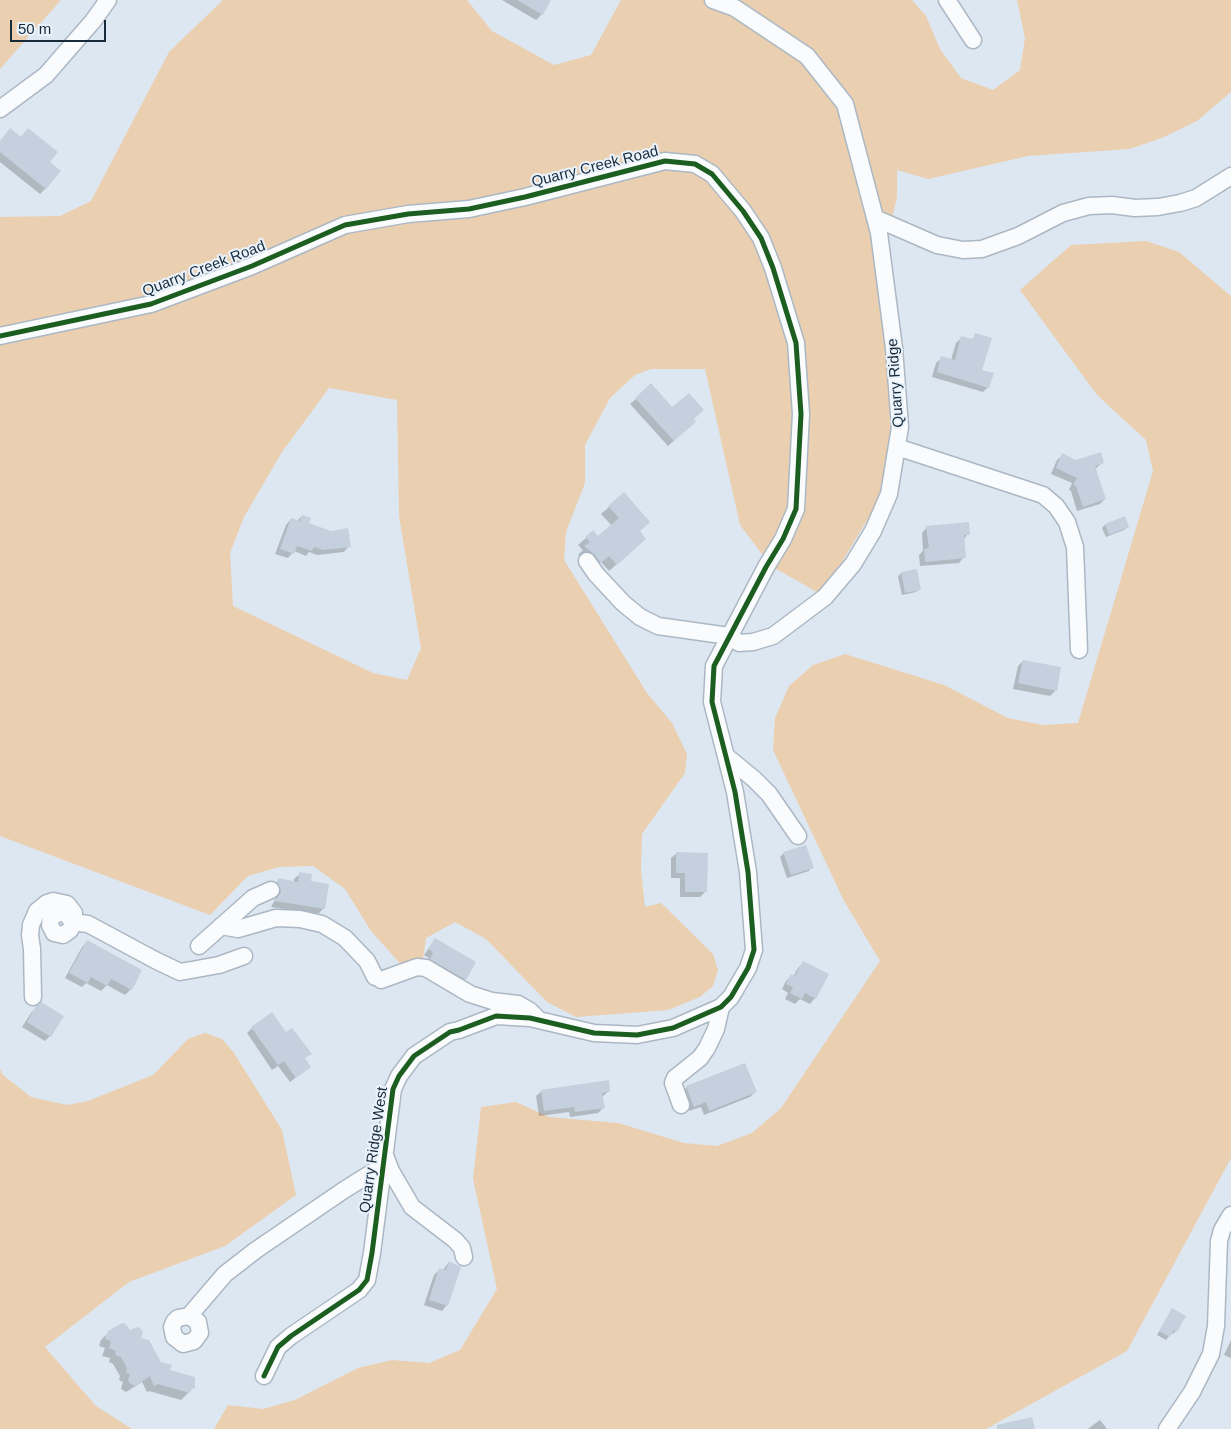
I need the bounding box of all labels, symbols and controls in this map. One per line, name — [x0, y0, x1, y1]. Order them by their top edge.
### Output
scale bar — [12, 10, 109, 42]
text: 50 m — [18, 20, 51, 37]
street label: Quarry Creek Road — [530, 143, 660, 191]
street label: Quarry Creek Road — [140, 237, 268, 301]
street label: Quarry Ridge — [884, 338, 908, 428]
street label: Quarry Ridge West — [356, 1086, 392, 1214]

